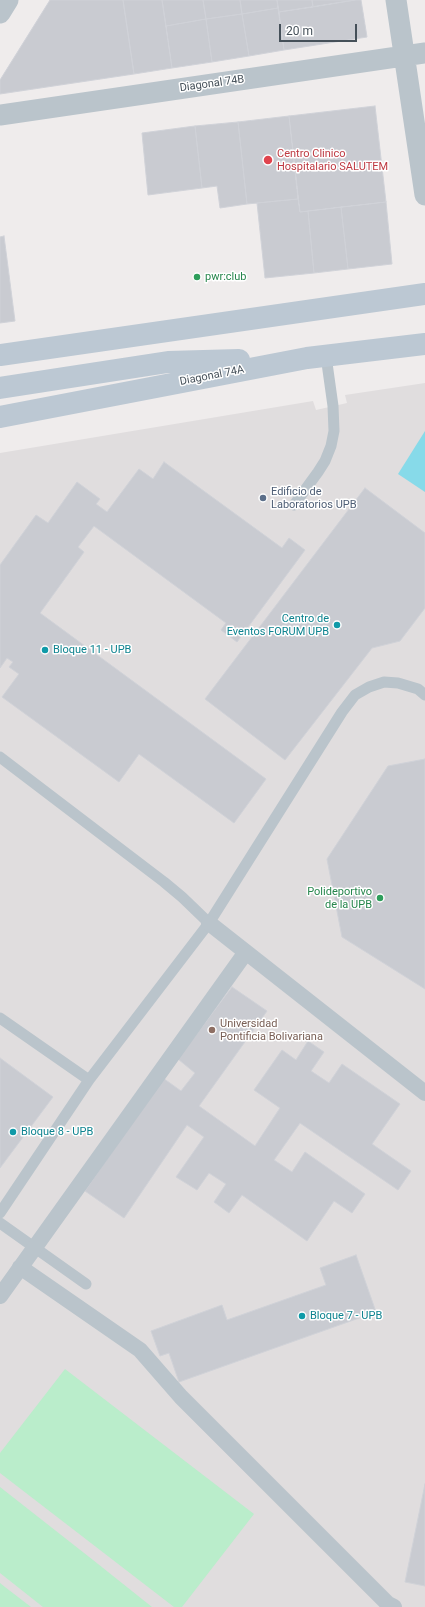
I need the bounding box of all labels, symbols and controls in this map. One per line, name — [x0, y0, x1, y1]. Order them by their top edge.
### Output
scale bar — [281, 16, 359, 42]
text: 20 m — [286, 24, 313, 38]
street label: Diagonal 74B — [179, 73, 245, 95]
place label: Centro Clinico Hospitalario SALUTEM — [277, 147, 388, 173]
marker: Centro Clinico Hospitalario SALUTEM — [262, 154, 274, 166]
place label: pwr:club — [205, 270, 247, 284]
marker: pwr:club — [192, 272, 202, 282]
street label: Diagonal 74A — [179, 363, 245, 389]
place label: Edificio de Laboratorios UPB — [271, 485, 357, 511]
marker: Edificio de Laboratorios UPB — [258, 493, 268, 503]
place label: Centro de Eventos FORUM UPB — [227, 612, 329, 638]
marker: Centro de Eventos FORUM UPB — [332, 620, 342, 630]
place label: Bloque 11 - UPB — [53, 643, 131, 657]
marker: Bloque 11 - UPB — [40, 645, 50, 655]
place label: Polideportivo de la UPB — [307, 885, 372, 911]
marker: Polideportivo de la UPB — [375, 893, 385, 903]
place label: Universidad Pontificia Bolivariana — [220, 1017, 323, 1043]
marker: Universidad Pontificia Bolivariana — [207, 1025, 217, 1035]
place label: Bloque 8 - UPB — [21, 1125, 93, 1139]
marker: Bloque 8 - UPB — [8, 1127, 18, 1137]
place label: Bloque 7 - UPB — [310, 1309, 382, 1323]
marker: Bloque 7 - UPB — [297, 1311, 307, 1321]

